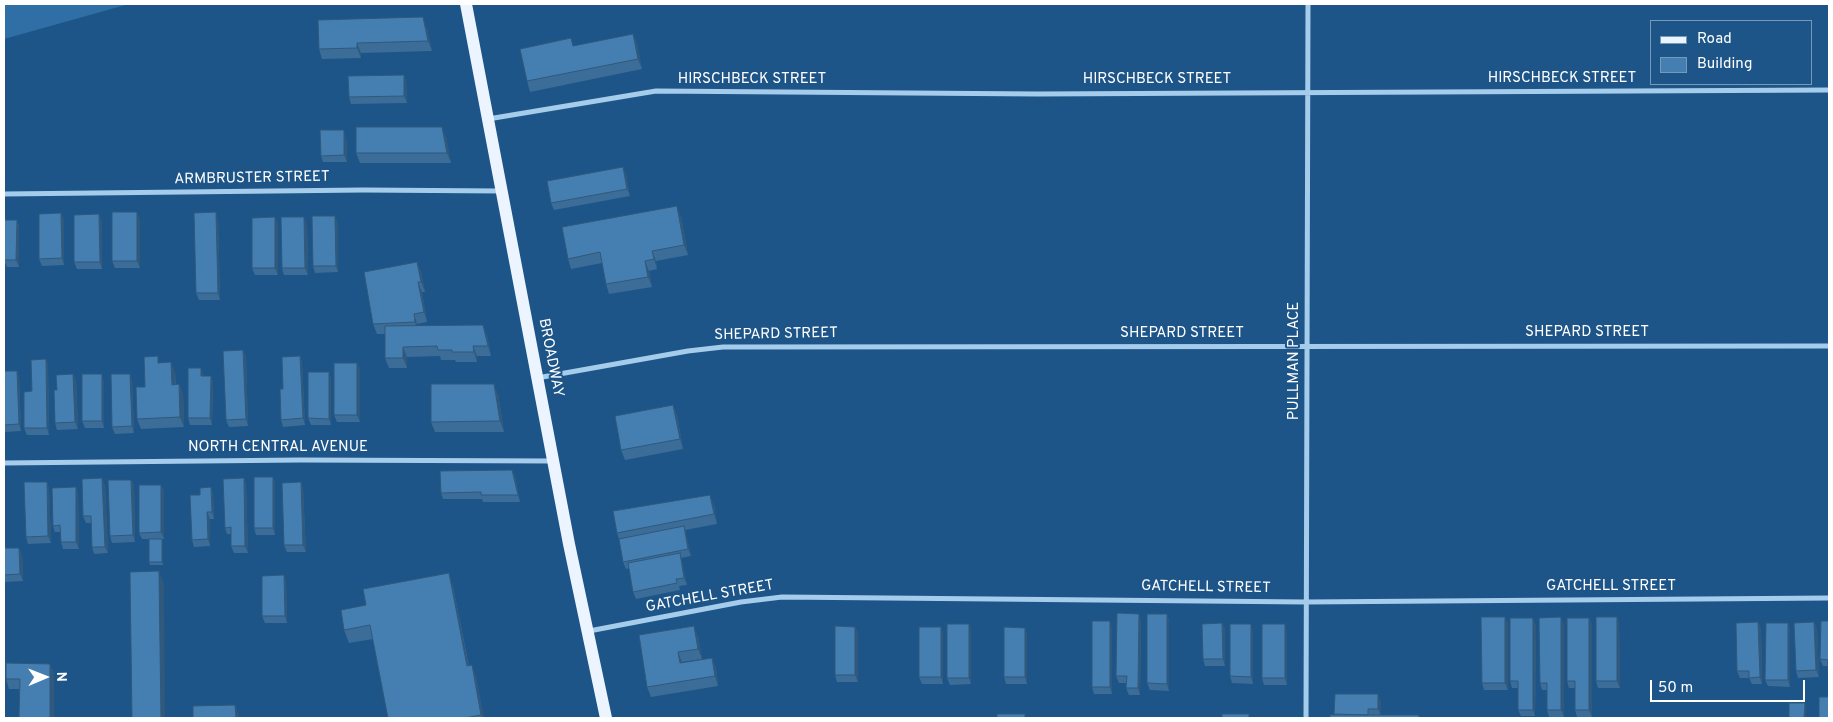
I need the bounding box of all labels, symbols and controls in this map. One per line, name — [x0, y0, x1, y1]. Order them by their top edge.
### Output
legend — [1650, 20, 1813, 85]
text: Road — [1697, 30, 1732, 49]
text: Building — [1697, 55, 1752, 74]
street label: HIRSCHBECK STREET — [1488, 70, 1636, 88]
street label: HIRSCHBECK STREET — [678, 71, 826, 89]
street label: HIRSCHBECK STREET — [1083, 71, 1231, 89]
street label: ARMBRUSTER STREET — [174, 169, 330, 189]
street label: PULLMAN PLACE — [1286, 302, 1304, 420]
street label: BROADWAY — [534, 317, 566, 399]
street label: SHEPARD STREET — [1525, 324, 1649, 342]
street label: SHEPARD STREET — [714, 325, 838, 345]
street label: SHEPARD STREET — [1120, 325, 1244, 343]
street label: NORTH CENTRAL AVENUE — [188, 439, 368, 457]
street label: GATCHELL STREET — [645, 577, 775, 617]
street label: GATCHELL STREET — [1141, 578, 1271, 598]
street label: GATCHELL STREET — [1546, 578, 1676, 596]
north arrow — [20, 652, 70, 702]
scale bar — [1653, 670, 1808, 702]
text: N — [52, 672, 69, 682]
text: 50 m — [1658, 679, 1693, 698]

